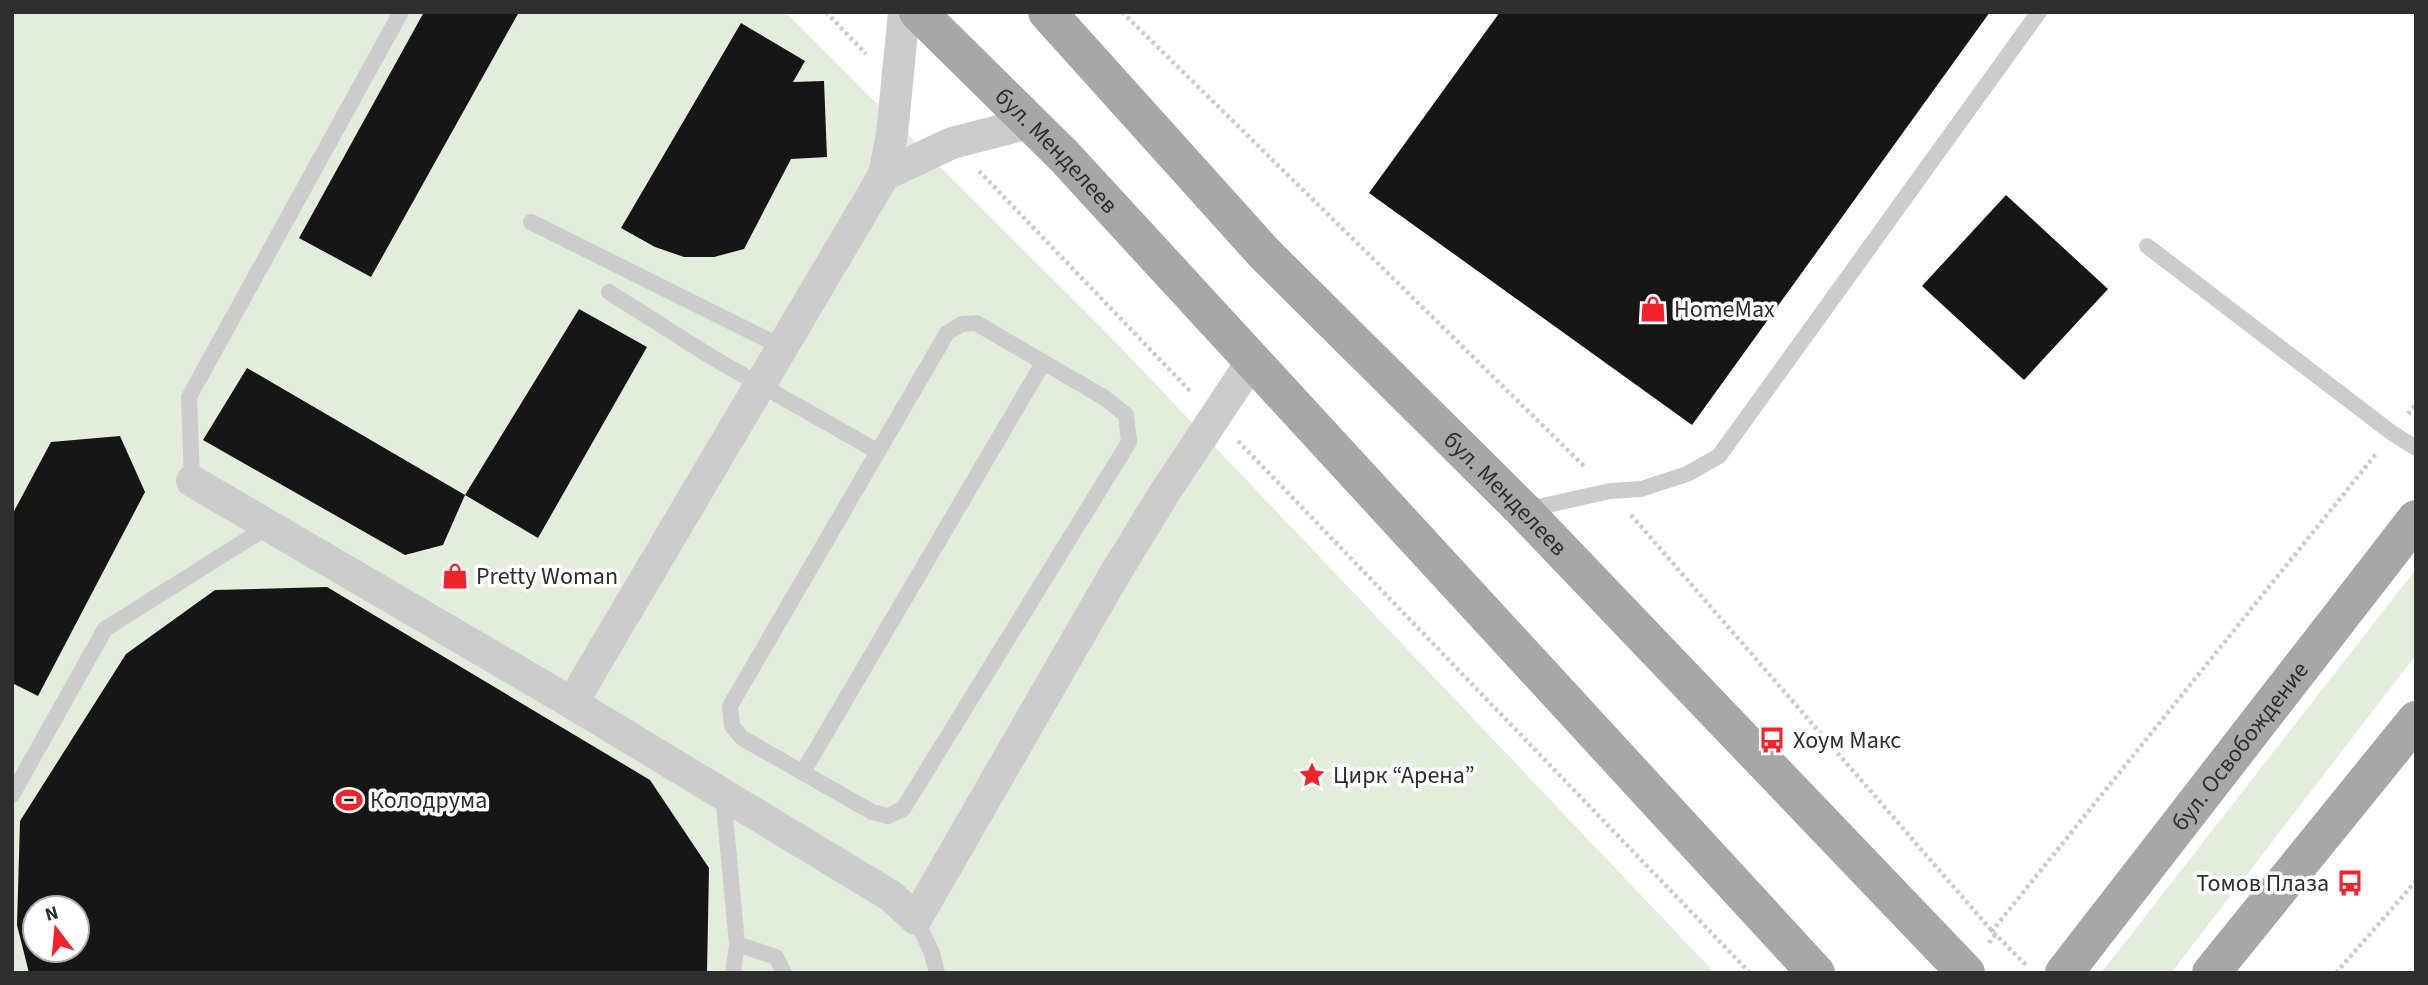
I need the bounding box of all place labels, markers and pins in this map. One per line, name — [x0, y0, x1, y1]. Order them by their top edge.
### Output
place label: HomeMax — [1674, 292, 1775, 327]
shop icon: HomeMax — [1638, 294, 1668, 324]
place label: Pretty Woman — [476, 559, 618, 594]
shop icon: Pretty Woman — [440, 561, 470, 591]
place label: Хоум Макс — [1793, 723, 1901, 758]
bus stop icon: Хоум Макс — [1757, 725, 1787, 755]
place label: Цирк “Арена” — [1333, 758, 1475, 793]
place icon: Цирк “Арена” — [1297, 760, 1327, 790]
place label: Колодрума — [370, 783, 487, 818]
sports icon: Колодрума — [334, 785, 364, 815]
place label: Томов Плаза — [2196, 866, 2329, 901]
bus stop icon: Томов Плаза — [2335, 868, 2365, 898]

